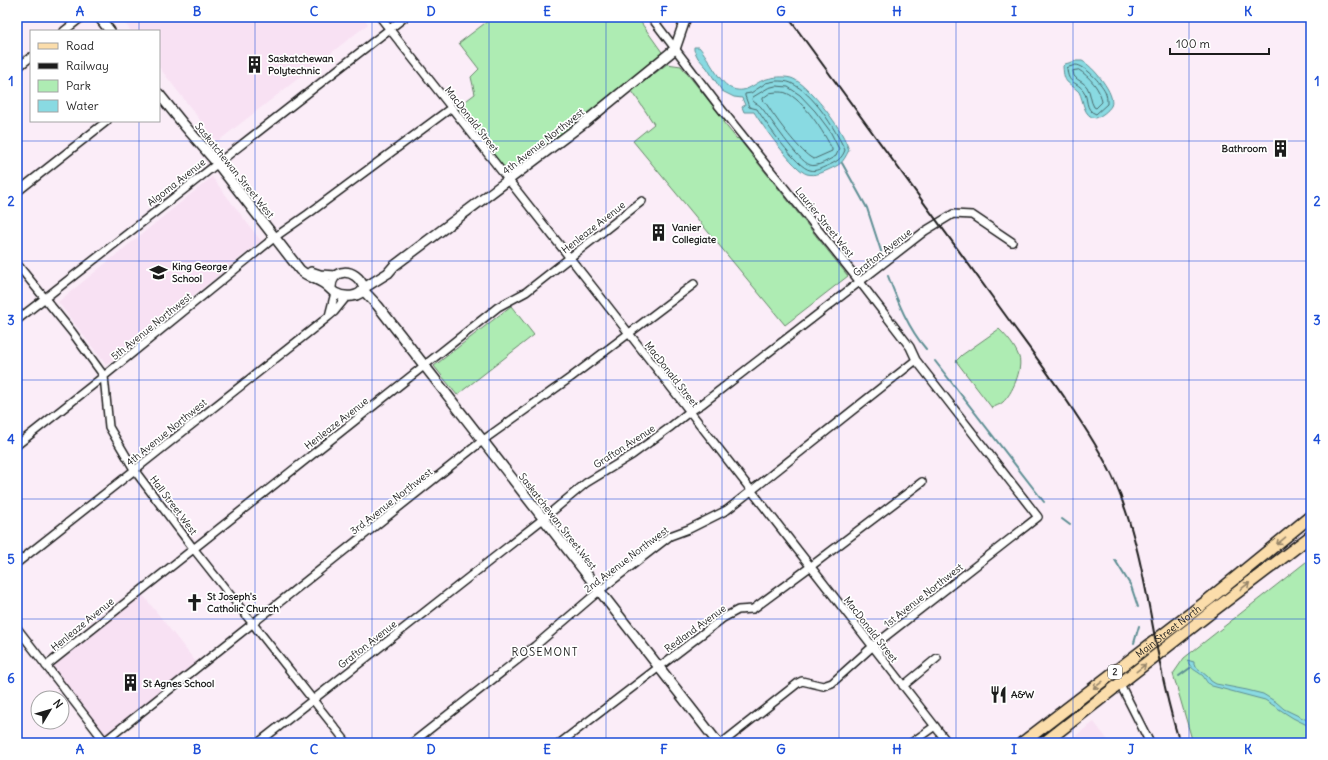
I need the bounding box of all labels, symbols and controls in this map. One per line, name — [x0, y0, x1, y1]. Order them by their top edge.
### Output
text: A — [76, 3, 85, 20]
text: B — [193, 3, 202, 20]
text: C — [310, 3, 319, 20]
text: D — [426, 3, 436, 20]
text: E — [543, 3, 551, 20]
text: F — [660, 3, 668, 20]
text: G — [776, 3, 786, 20]
text: H — [892, 3, 902, 20]
text: I — [1011, 3, 1017, 20]
text: J — [1128, 3, 1135, 20]
text: K — [1244, 3, 1253, 20]
legend — [30, 30, 160, 122]
scale bar — [1170, 30, 1269, 56]
text: 100 m — [1176, 36, 1210, 51]
text: Road — [66, 38, 94, 53]
place label: Saskatchewan Polytechnic — [268, 52, 334, 77]
building icon: Saskatchewan Polytechnic — [245, 54, 265, 74]
text: Railway — [66, 58, 109, 73]
text: 1 — [8, 73, 14, 90]
text: 1 — [1314, 73, 1320, 90]
text: Park — [66, 78, 91, 93]
street label: MacDonald Street — [442, 84, 502, 155]
text: Water — [66, 98, 99, 113]
street label: 4th Avenue Northwest — [500, 105, 587, 177]
street label: Saskatchewan Street West — [192, 120, 278, 221]
building icon: Bathroom — [1270, 138, 1290, 158]
place label: Bathroom — [1222, 142, 1267, 155]
street label: Algoma Avenue — [145, 156, 208, 209]
street label: Laurier Street West — [792, 185, 857, 260]
text: 2 — [7, 193, 15, 210]
text: 2 — [1313, 193, 1321, 210]
street label: Henleaze Avenue — [559, 198, 628, 256]
place label: Vanier Collegiate — [672, 221, 717, 246]
building icon: Vanier Collegiate — [649, 223, 669, 243]
street label: Grafton Avenue — [850, 225, 914, 279]
place label: King George School — [172, 260, 228, 285]
school or university icon: King George School — [149, 262, 169, 282]
street label: 5th Avenue Northwest — [108, 289, 195, 363]
text: 3 — [7, 312, 15, 329]
text: 3 — [1313, 312, 1321, 329]
street label: MacDonald Street — [642, 339, 702, 410]
street label: Henleaze Avenue — [302, 394, 371, 452]
street label: 4th Avenue Northwest — [123, 395, 210, 469]
street label: Grafton Avenue — [591, 422, 658, 471]
text: 4 — [7, 431, 15, 448]
text: 4 — [1313, 431, 1321, 448]
street label: 3rd Avenue Northwest — [348, 465, 435, 537]
street label: Saskatchewan Street West — [516, 470, 600, 573]
street label: Hall Street West — [147, 473, 200, 538]
street label: 2nd Avenue Northwest — [582, 523, 672, 595]
one-way arrow — [1276, 537, 1286, 546]
text: 5 — [7, 551, 15, 568]
text: 5 — [1313, 551, 1321, 568]
street label: 1st Avenue Northwest — [881, 560, 966, 630]
one-way arrow — [1240, 582, 1251, 591]
place label: St Joseph's Catholic Church — [207, 590, 279, 615]
church icon: St Joseph's Catholic Church — [184, 592, 204, 612]
street label: MacDonald Street — [841, 594, 901, 665]
street label: Henleaze Avenue — [48, 595, 117, 654]
street label: Redland Avenue — [662, 602, 729, 655]
street label: Main Street North — [1133, 602, 1204, 661]
street label: Grafton Avenue — [335, 617, 399, 671]
district label: ROSEMONT — [512, 645, 578, 659]
one-way arrow — [1135, 663, 1146, 672]
road number: 2 — [1108, 665, 1122, 679]
text: 6 — [7, 670, 15, 687]
text: 6 — [1313, 670, 1321, 687]
building icon: St Agnes School — [120, 673, 140, 693]
place label: St Agnes School — [143, 677, 214, 690]
one-way arrow — [1093, 681, 1104, 689]
restaurant icon: A&W — [988, 684, 1008, 704]
place label: A&W — [1011, 688, 1035, 701]
north arrow — [30, 690, 70, 730]
text: N — [50, 697, 66, 711]
text: A — [76, 741, 85, 758]
text: B — [193, 741, 202, 758]
text: C — [310, 741, 319, 758]
text: D — [426, 741, 436, 758]
text: E — [543, 741, 551, 758]
text: F — [660, 741, 668, 758]
text: G — [776, 741, 786, 758]
text: H — [892, 741, 902, 758]
text: I — [1011, 741, 1017, 758]
text: J — [1128, 741, 1135, 758]
text: K — [1244, 741, 1253, 758]

